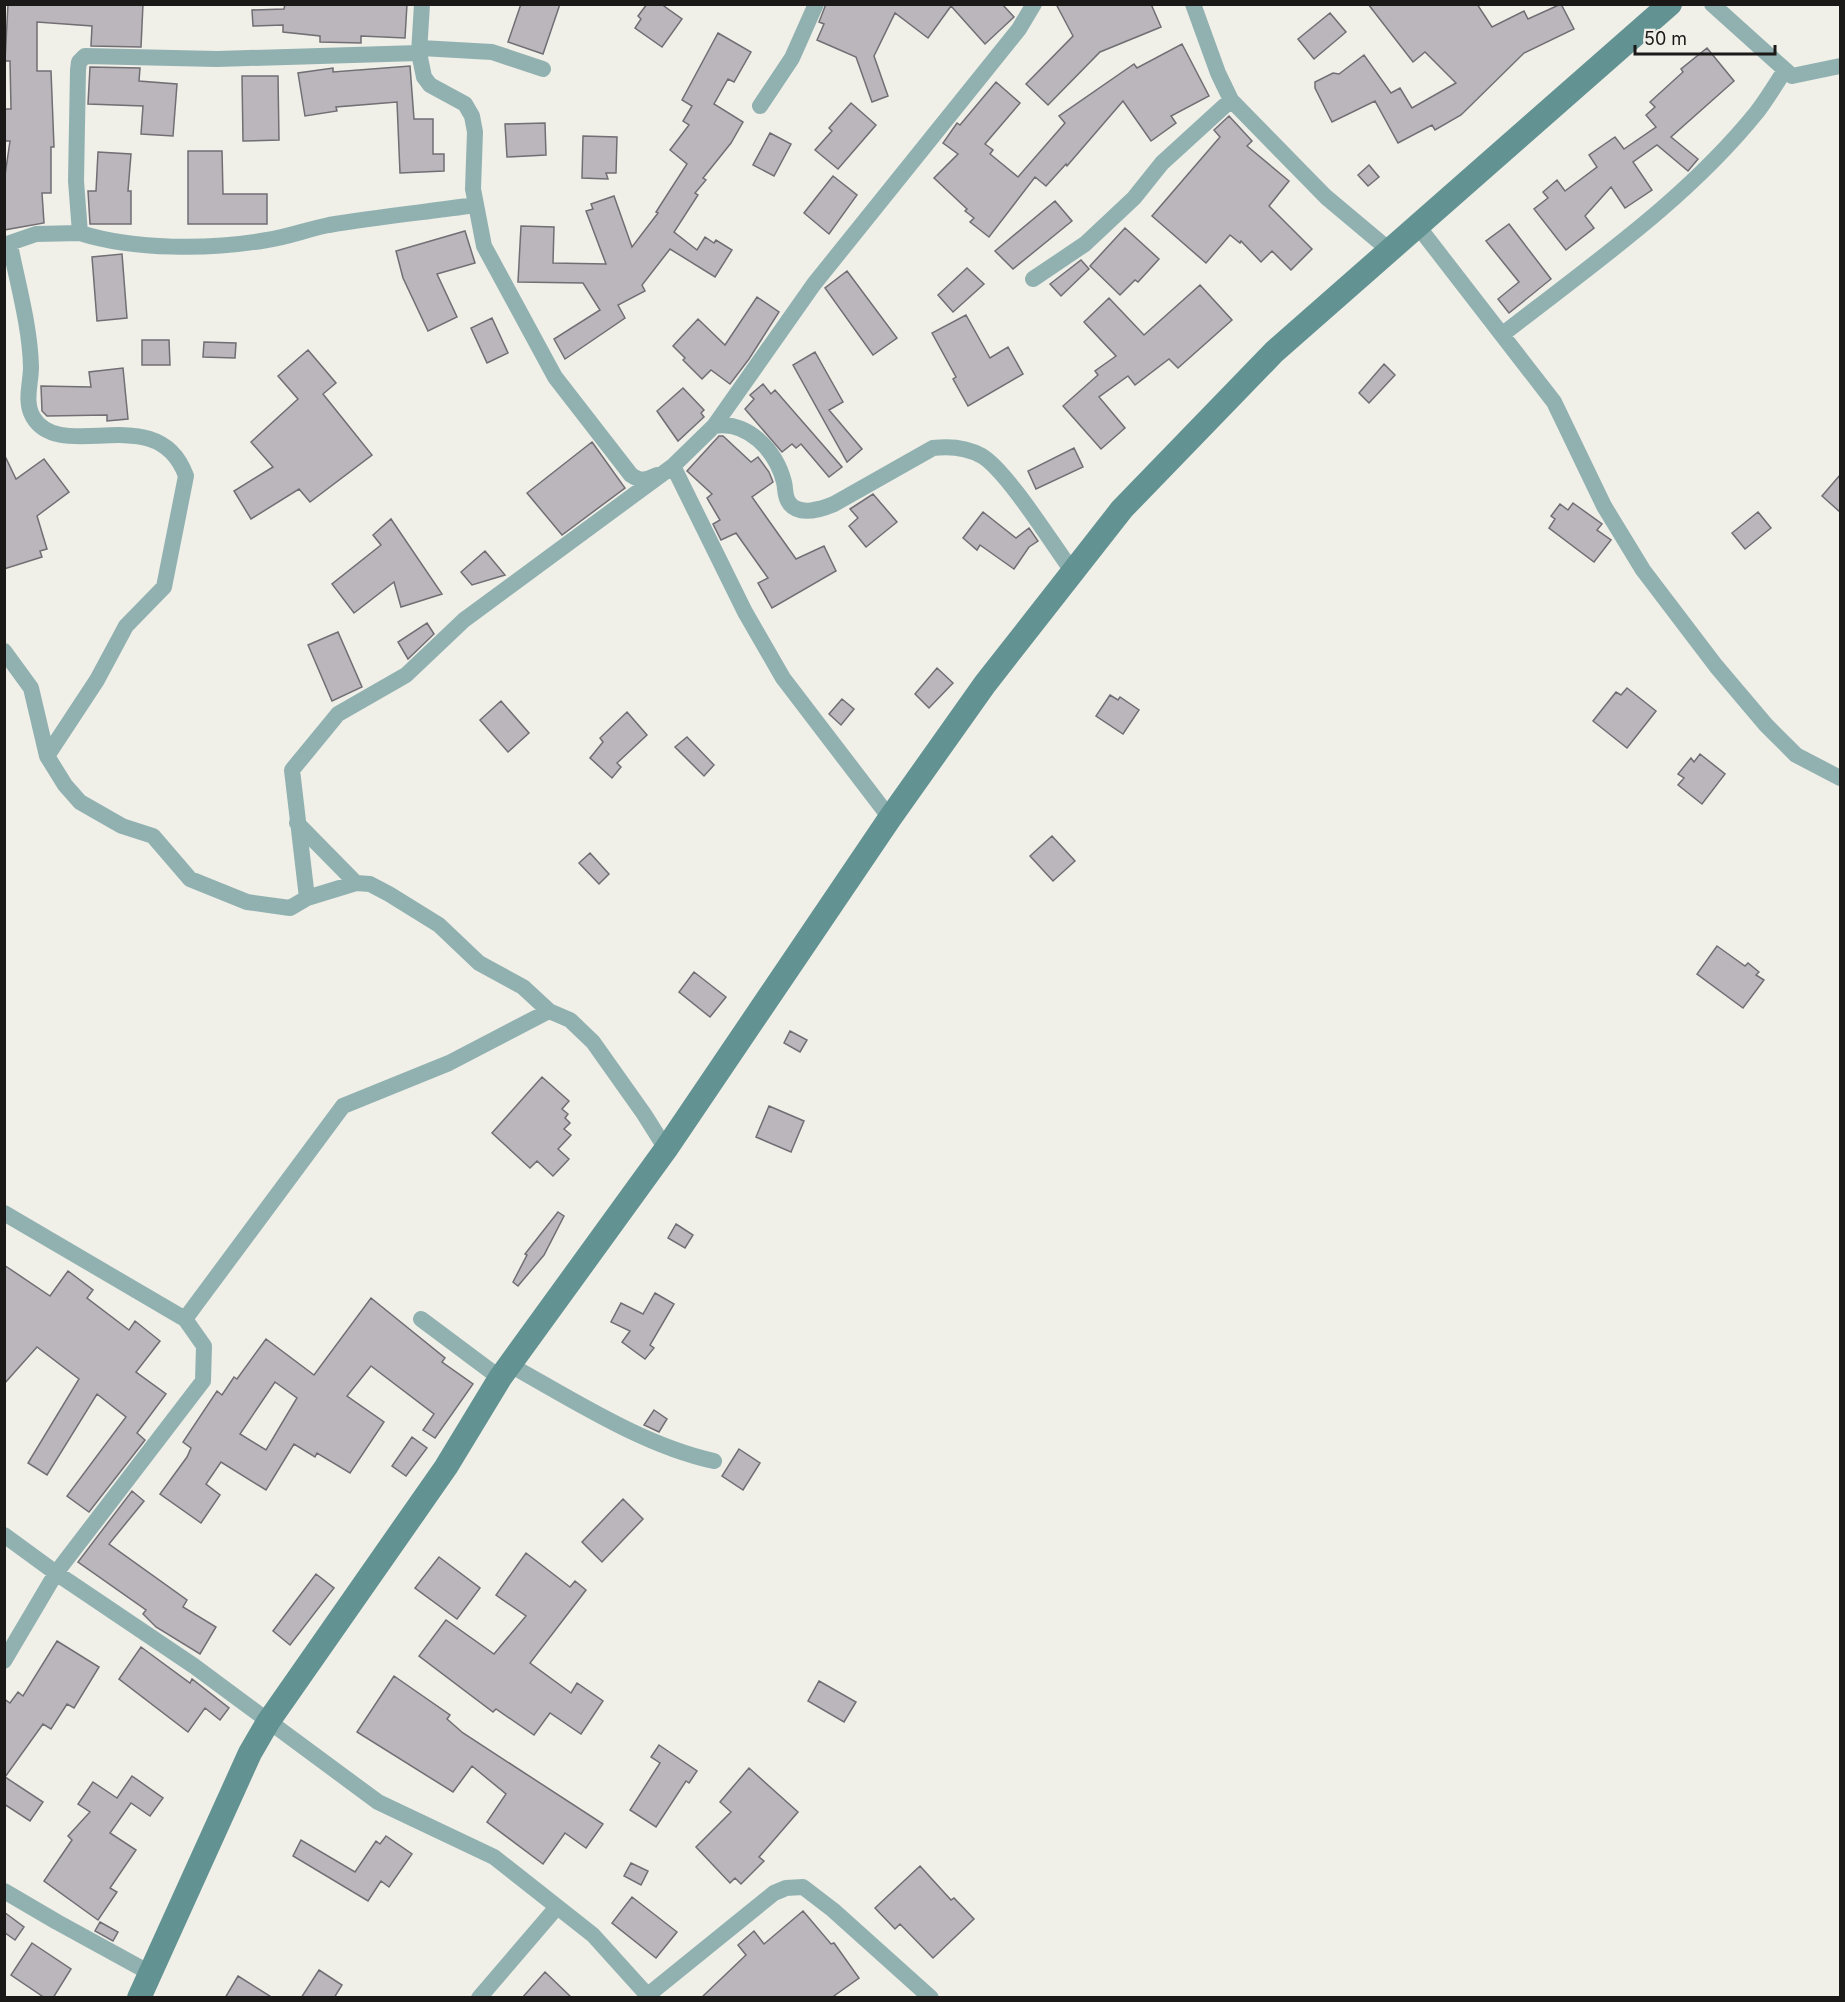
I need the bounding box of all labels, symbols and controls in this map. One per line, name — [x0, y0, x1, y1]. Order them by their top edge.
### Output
scale bar — [1635, 18, 1774, 56]
text: 50 m — [1644, 28, 1687, 49]

